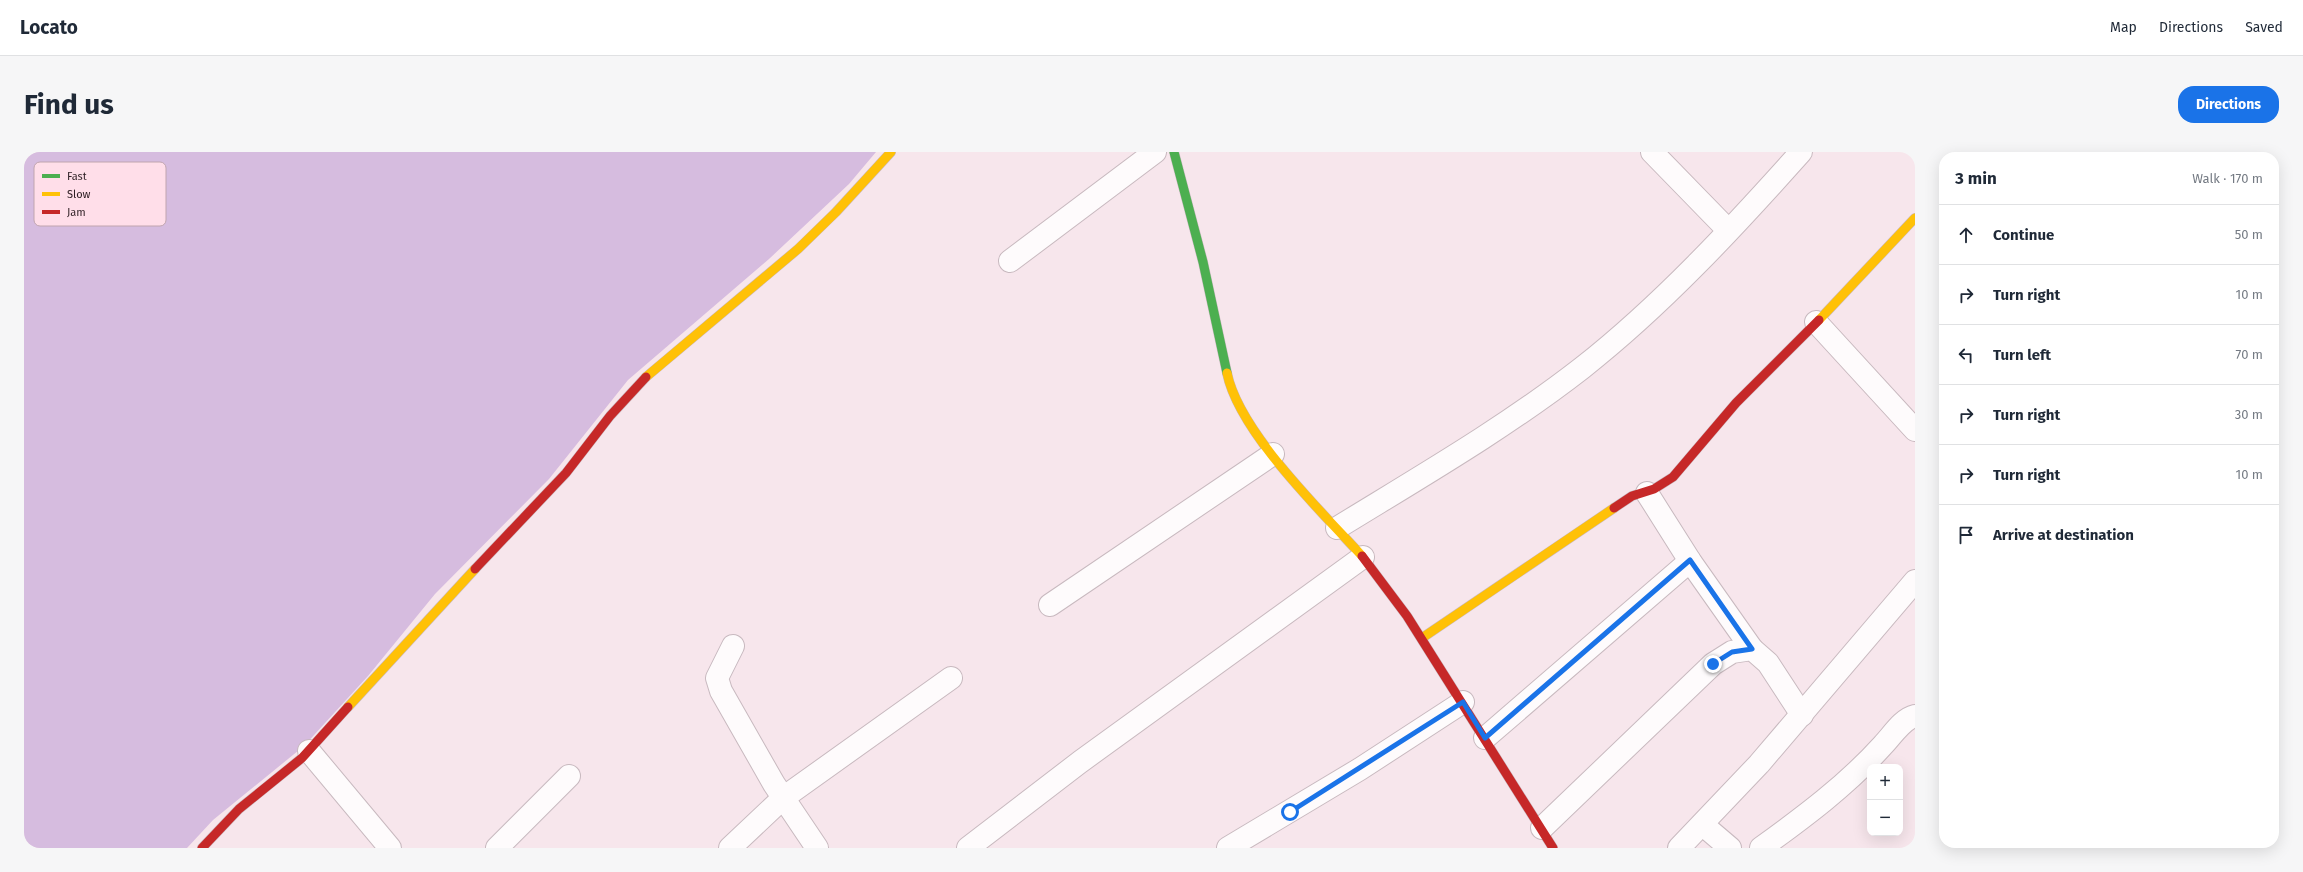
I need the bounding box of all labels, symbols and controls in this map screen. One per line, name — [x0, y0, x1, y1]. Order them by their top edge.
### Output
text: Locato — [20, 16, 78, 39]
text: Map — [2110, 19, 2137, 36]
text: Directions — [2159, 19, 2223, 36]
text: Saved — [2245, 19, 2283, 36]
button: Directions — [2178, 86, 2279, 123]
text: Find us — [24, 88, 114, 121]
legend — [34, 162, 166, 226]
text: 3 min — [1955, 168, 1997, 189]
text: Fast — [67, 170, 87, 183]
text: Walk · 170 m — [2192, 171, 2263, 186]
text: Slow — [67, 188, 91, 201]
text: Jam — [67, 206, 86, 219]
icon: ahead — [1955, 224, 1977, 246]
text: Continue — [1993, 226, 2054, 244]
text: 50 m — [2235, 227, 2263, 242]
icon: right — [1955, 284, 1977, 306]
text: Turn right — [1993, 286, 2060, 304]
text: 10 m — [2236, 287, 2263, 302]
icon: left — [1955, 344, 1977, 366]
text: Turn left — [1993, 346, 2051, 364]
text: 70 m — [2236, 347, 2263, 362]
icon: right — [1955, 404, 1977, 426]
text: Turn right — [1993, 406, 2060, 424]
text: 30 m — [2235, 407, 2263, 422]
icon: right — [1955, 464, 1977, 486]
text: Turn right — [1993, 466, 2060, 484]
text: 10 m — [2236, 467, 2263, 482]
icon: arrive — [1955, 524, 1977, 546]
text: Arrive at destination — [1993, 526, 2134, 544]
route end — [1704, 655, 1722, 673]
map controls — [1867, 764, 1903, 836]
button: + — [1867, 764, 1903, 800]
button: − — [1867, 800, 1903, 836]
route start — [1281, 803, 1299, 821]

